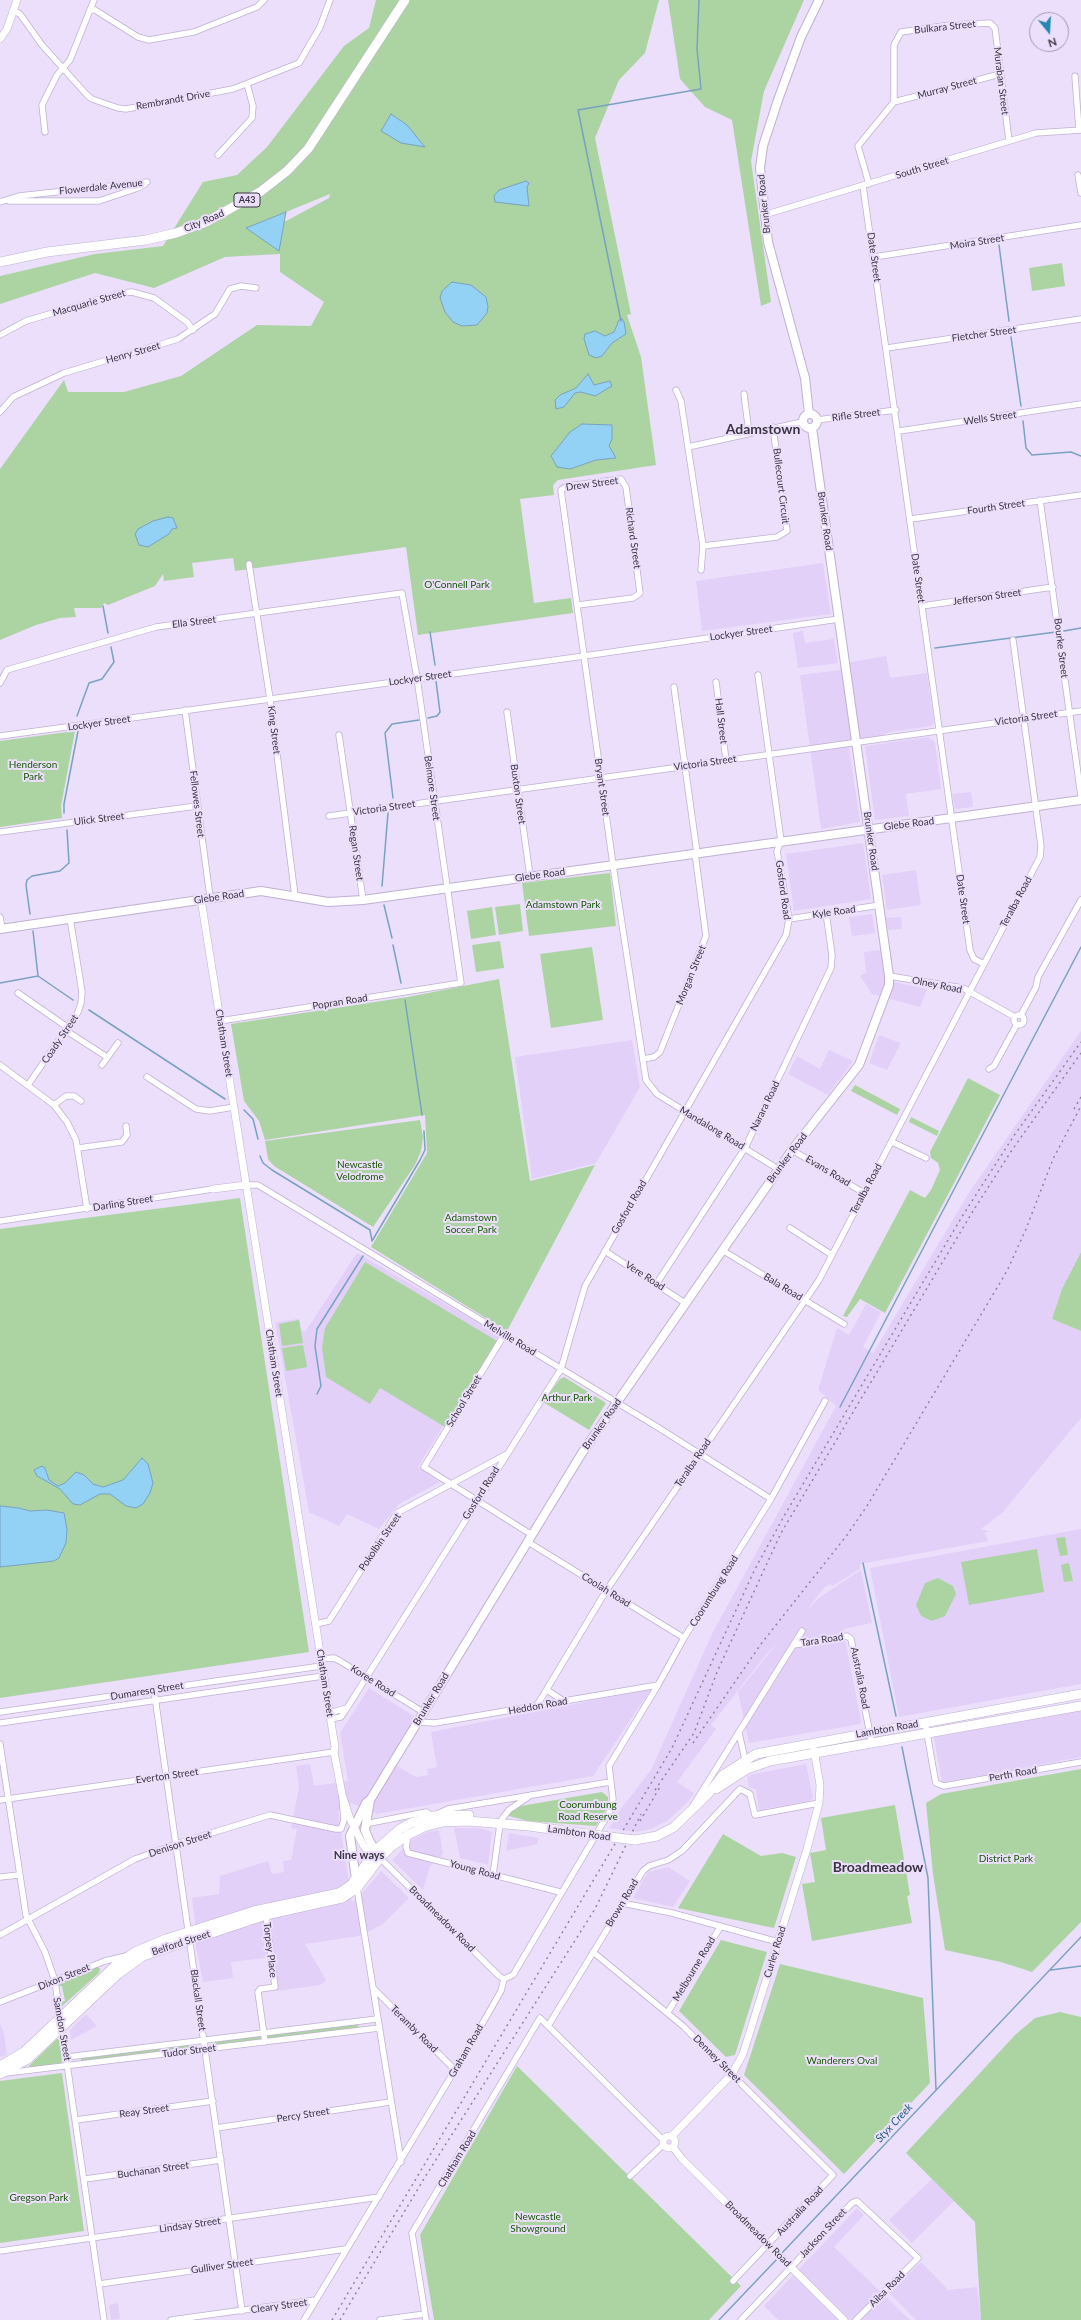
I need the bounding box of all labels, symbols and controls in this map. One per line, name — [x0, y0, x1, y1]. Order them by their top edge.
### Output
north arrow — [1029, 12, 1069, 52]
street label: Bulkara Street — [914, 18, 976, 36]
text: N — [1047, 35, 1059, 50]
street label: Muraban Street — [991, 46, 1011, 116]
street label: Murray Street — [916, 74, 978, 102]
street label: Rembrandt Drive — [135, 88, 211, 112]
street label: South Street — [894, 154, 950, 182]
street label: Brunker Road — [755, 174, 773, 234]
street label: Flowerdale Avenue — [59, 177, 143, 197]
road number: A43 — [234, 193, 260, 207]
street label: City Road — [182, 207, 226, 235]
street label: Date Street — [865, 231, 883, 283]
street label: Moira Street — [949, 232, 1005, 252]
street label: Macquarie Street — [51, 287, 127, 319]
street label: Fletcher Street — [951, 324, 1017, 344]
street label: Henry Street — [104, 340, 162, 366]
street label: Rifle Street — [831, 406, 881, 424]
street label: Wells Street — [963, 408, 1017, 428]
district label: Adamstown — [726, 421, 800, 437]
street label: Bullecourt Circuit — [770, 447, 792, 525]
street label: Drew Street — [565, 474, 619, 494]
street label: Brunker Road — [815, 491, 835, 551]
street label: Fourth Street — [966, 497, 1026, 517]
street label: Richard Street — [623, 507, 643, 569]
street label: Date Street — [909, 552, 927, 604]
park label: O'Connell Park — [424, 579, 490, 591]
street label: Jefferson Street — [952, 586, 1022, 608]
street label: Ella Street — [171, 613, 217, 631]
street label: Bourke Street — [1051, 617, 1071, 679]
street label: Lockyer Street — [709, 623, 773, 643]
street label: Lockyer Street — [388, 668, 452, 688]
street label: Hall Street — [712, 697, 730, 745]
street label: King Street — [265, 705, 283, 755]
street label: Victoria Street — [994, 708, 1058, 728]
street label: Lockyer Street — [67, 713, 131, 733]
street label: Victoria Street — [673, 753, 737, 773]
street label: Belmore Street — [421, 755, 443, 821]
street label: Bryant Street — [592, 757, 612, 817]
park label: Henderson Park — [9, 759, 57, 782]
street label: Buxton Street — [508, 763, 528, 825]
street label: Fellowes Street — [187, 770, 207, 838]
street label: Victoria Street — [352, 798, 416, 818]
street label: Ulick Street — [73, 810, 125, 828]
street label: Brunker Road — [861, 811, 881, 871]
street label: Glebe Road — [883, 815, 935, 833]
street label: Regan Street — [346, 825, 366, 881]
street label: Gosford Road — [773, 859, 793, 921]
street label: Glebe Road — [514, 866, 566, 884]
street label: Date Street — [954, 873, 972, 925]
street label: Teralba Road — [998, 874, 1034, 930]
street label: Glebe Road — [193, 888, 245, 906]
park label: Adamstown Park — [526, 899, 600, 911]
street label: Kyle Road — [812, 903, 856, 921]
street label: Morgan Street — [674, 944, 708, 1006]
street label: Olney Road — [911, 974, 963, 996]
street label: Popran Road — [311, 992, 369, 1012]
street label: Chatham Street — [213, 1008, 235, 1078]
street label: Coady Street — [39, 1012, 81, 1066]
street label: Narara Road — [748, 1079, 782, 1133]
street label: Mandalong Road — [677, 1104, 747, 1152]
street label: Brunker Road — [764, 1131, 810, 1185]
street label: Evans Road — [803, 1153, 853, 1189]
park label: Newcastle Velodrome — [336, 1159, 384, 1182]
street label: Teralba Road — [848, 1161, 884, 1217]
street label: Gosford Road — [609, 1178, 649, 1236]
street label: Darling Street — [92, 1192, 154, 1214]
park label: Adamstown Soccer Park — [445, 1212, 497, 1236]
street label: Vere Road — [623, 1259, 667, 1293]
street label: Bala Road — [761, 1271, 805, 1303]
street label: Melville Road — [482, 1318, 538, 1358]
street label: Chatham Street — [263, 1328, 285, 1398]
street label: School Street — [444, 1373, 484, 1429]
park label: Arthur Park — [542, 1392, 592, 1404]
street label: Brunker Road — [580, 1396, 624, 1452]
street label: Teralba Road — [672, 1436, 714, 1490]
street label: Gosford Road — [460, 1464, 502, 1522]
street label: Pokolbin Street — [356, 1511, 404, 1573]
street label: Coorumbung Road — [687, 1553, 741, 1629]
street label: Coolah Road — [579, 1570, 633, 1610]
street label: Tara Road — [800, 1631, 844, 1649]
street label: Australia Road — [848, 1646, 872, 1710]
street label: Chatham Street — [314, 1648, 336, 1718]
street label: Koree Road — [348, 1662, 398, 1700]
street label: Brunker Road — [411, 1670, 451, 1728]
street label: Dumaresq Street — [110, 1679, 184, 1703]
street label: Heddon Road — [507, 1695, 569, 1717]
street label: Lambton Road — [855, 1718, 919, 1740]
street label: Perth Road — [988, 1764, 1038, 1784]
street label: Everton Street — [135, 1766, 199, 1786]
park label: Coorumbung Road Reserve — [558, 1799, 618, 1822]
street label: Lambton Road — [547, 1823, 611, 1843]
street label: Denison Street — [147, 1828, 213, 1860]
district label: Nine ways — [334, 1848, 384, 1862]
park label: District Park — [979, 1853, 1033, 1865]
street label: Young Road — [448, 1857, 502, 1883]
district label: Broadmeadow — [833, 1859, 923, 1875]
street label: Brown Road — [603, 1877, 641, 1929]
street label: Broadmeadow Road — [407, 1884, 477, 1954]
street label: Torpey Place — [261, 1922, 279, 1978]
street label: Curley Road — [761, 1925, 789, 1979]
street label: Belford Street — [150, 1928, 212, 1958]
street label: Melbourne Road — [670, 1935, 718, 2003]
street label: Dixon Street — [36, 1961, 92, 1993]
street label: Blackall Street — [188, 1968, 208, 2032]
street label: Samdon Street — [51, 1996, 73, 2062]
street label: Teramby Road — [388, 2003, 440, 2055]
street label: Graham Road — [446, 2022, 486, 2080]
street label: Denney Street — [690, 2032, 744, 2086]
street label: Tudor Street — [161, 2042, 217, 2060]
park label: Wanderers Oval — [807, 2055, 877, 2067]
water label: Styx Creek — [873, 2101, 915, 2145]
street label: Reay Street — [118, 2102, 170, 2120]
street label: Percy Street — [276, 2105, 330, 2125]
street label: Chatham Road — [435, 2128, 479, 2190]
street label: Buchanan Street — [116, 2159, 190, 2181]
street label: Australia Road — [774, 2184, 826, 2238]
park label: Gregson Park — [10, 2192, 68, 2204]
street label: Broadmeadow Road — [723, 2199, 793, 2269]
street label: Jackson Street — [797, 2206, 849, 2260]
park label: Newcastle Showground — [510, 2211, 566, 2234]
street label: Lindsay Street — [158, 2215, 222, 2235]
street label: Gulliver Street — [190, 2256, 254, 2276]
street label: Ailsa Road — [867, 2269, 907, 2309]
street label: Cleary Street — [250, 2296, 308, 2316]

